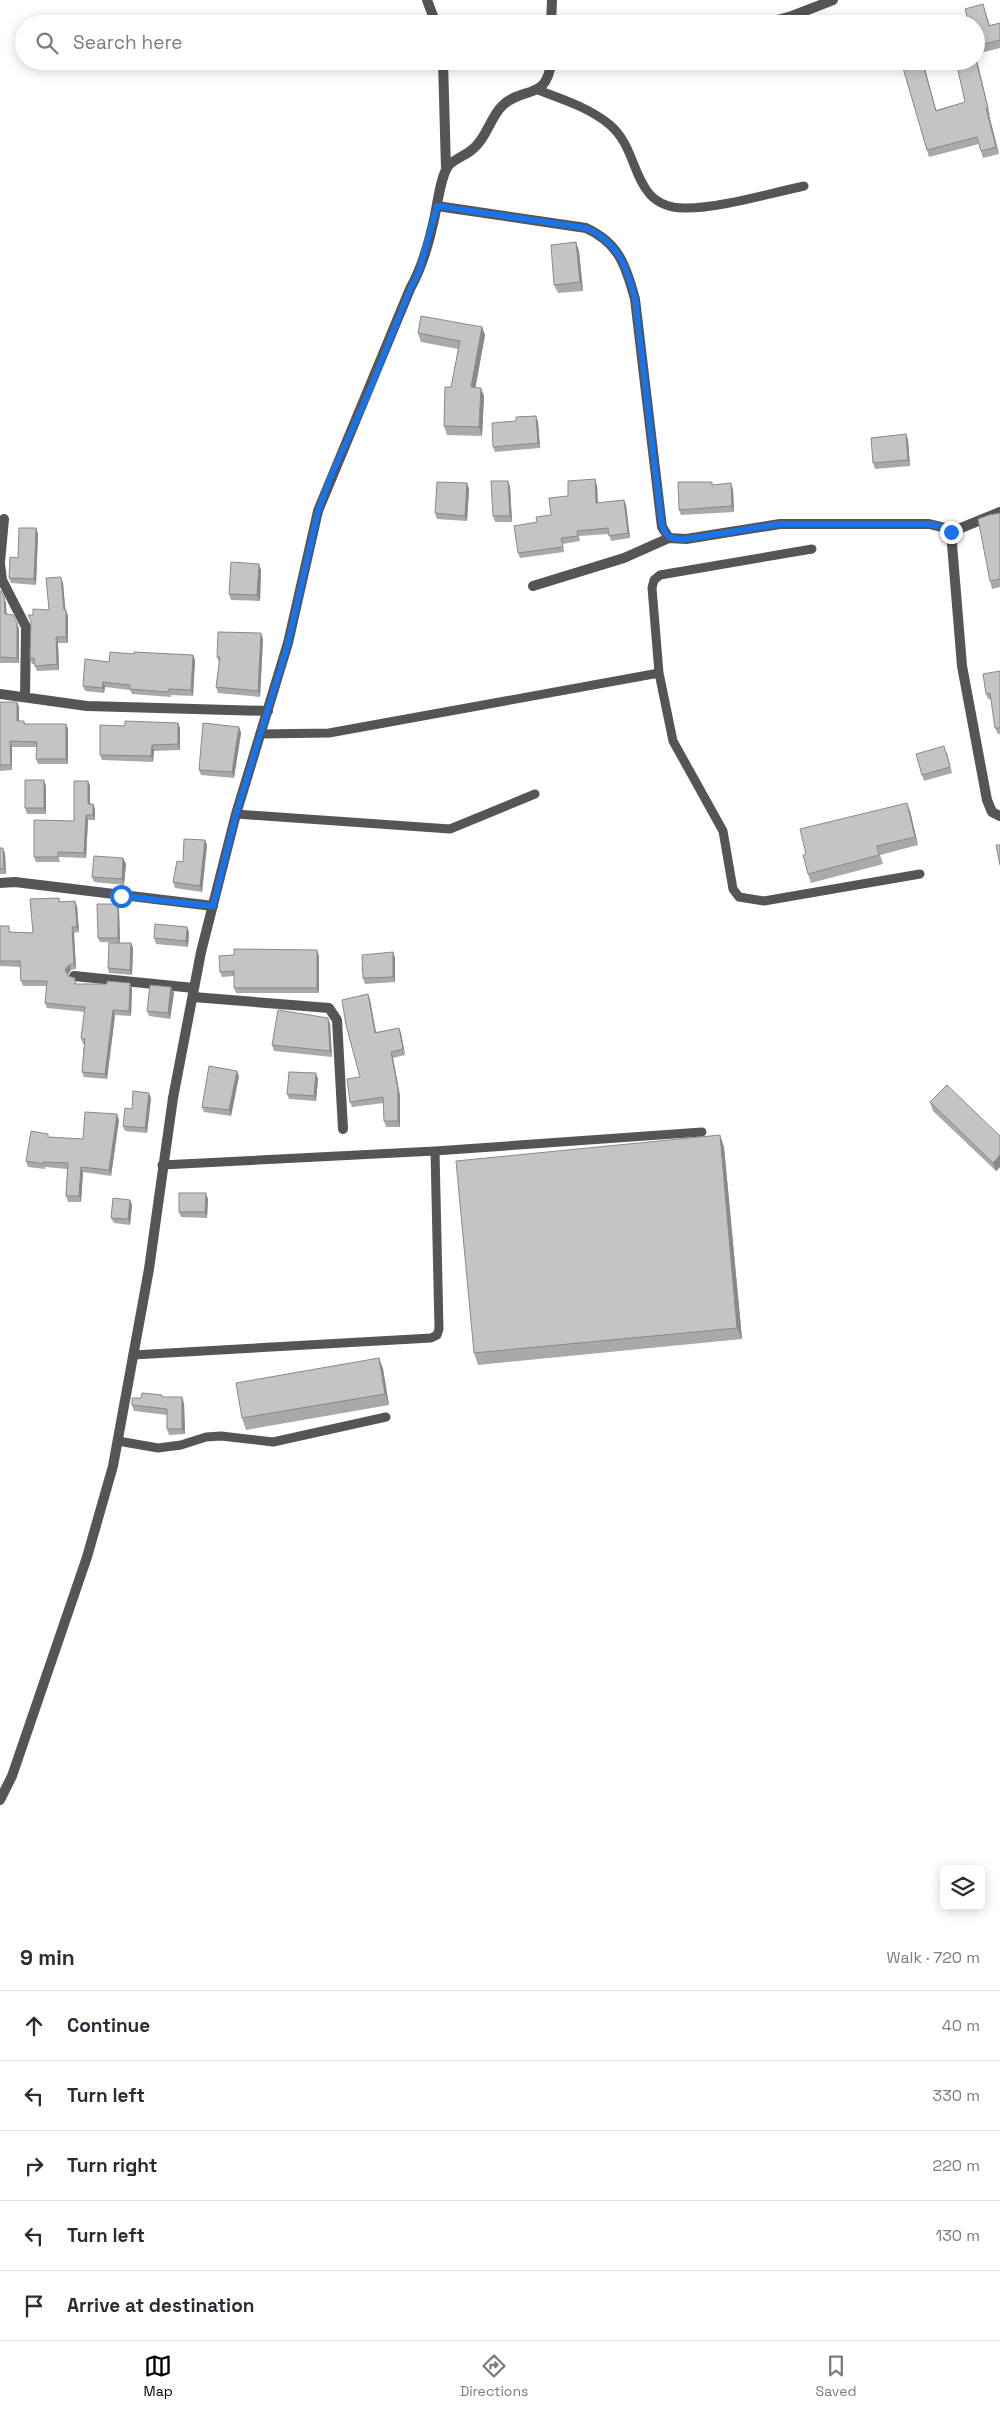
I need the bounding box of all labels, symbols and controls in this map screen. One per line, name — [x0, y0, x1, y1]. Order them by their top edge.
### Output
search box — [15, 15, 985, 70]
icon: search — [33, 29, 61, 57]
text: Search here — [73, 30, 183, 55]
route end — [940, 521, 963, 544]
route start — [110, 885, 133, 908]
map controls — [940, 1865, 985, 1910]
button: layers — [940, 1865, 985, 1910]
text: 9 min — [20, 1944, 75, 1971]
text: Walk · 720 m — [887, 1947, 980, 1968]
icon: ahead — [20, 2012, 48, 2040]
text: Continue — [67, 2013, 150, 2038]
text: 40 m — [942, 2015, 980, 2036]
icon: left — [20, 2082, 48, 2110]
text: Turn left — [67, 2083, 145, 2108]
text: 330 m — [933, 2085, 980, 2106]
icon: right — [20, 2152, 48, 2180]
text: Turn right — [67, 2153, 157, 2178]
text: 220 m — [933, 2155, 980, 2176]
icon: left — [20, 2222, 48, 2250]
text: Turn left — [67, 2223, 145, 2248]
text: 130 m — [936, 2225, 980, 2246]
icon: arrive — [20, 2292, 48, 2320]
text: Arrive at destination — [67, 2293, 255, 2318]
tab: Map — [144, 2352, 173, 2400]
tab: Directions — [460, 2352, 528, 2400]
tab: Saved — [816, 2352, 856, 2400]

